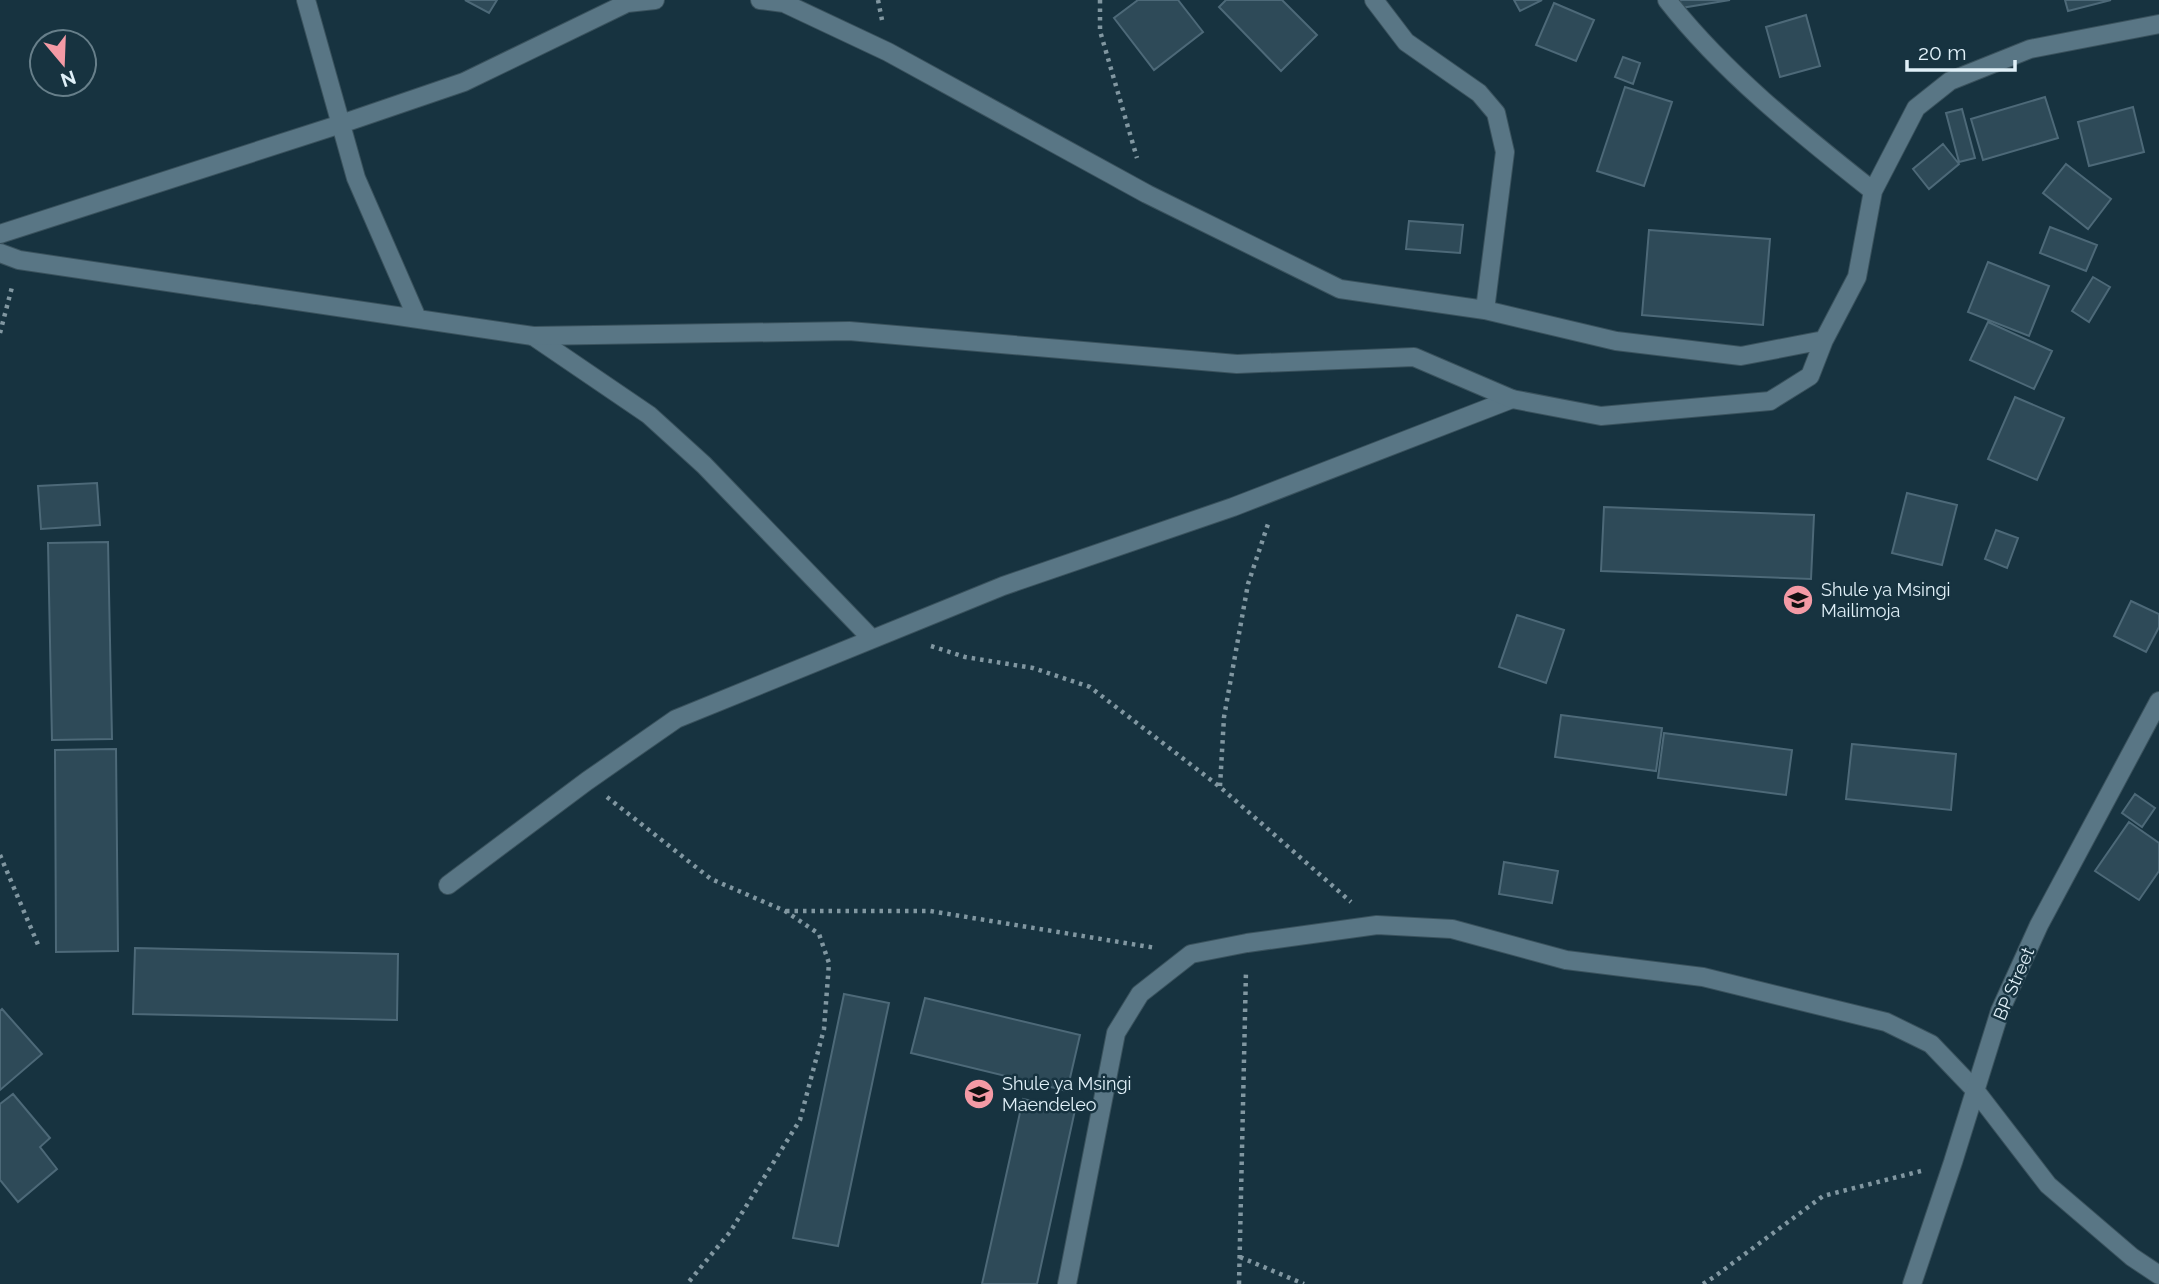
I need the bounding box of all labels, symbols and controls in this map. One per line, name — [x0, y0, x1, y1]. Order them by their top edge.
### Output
north arrow — [28, 28, 98, 98]
scale bar — [1907, 28, 2016, 72]
text: 20 m — [1918, 40, 1966, 65]
text: N — [58, 66, 79, 92]
place label: Shule ya Msingi Mailimoja — [1821, 579, 1950, 621]
school or university icon: Shule ya Msingi Mailimoja — [1781, 583, 1815, 617]
street label: BP Street — [1989, 944, 2038, 1023]
place label: Shule ya Msingi Maendeleo — [1002, 1073, 1131, 1115]
school or university icon: Shule ya Msingi Maendeleo — [962, 1077, 996, 1111]

